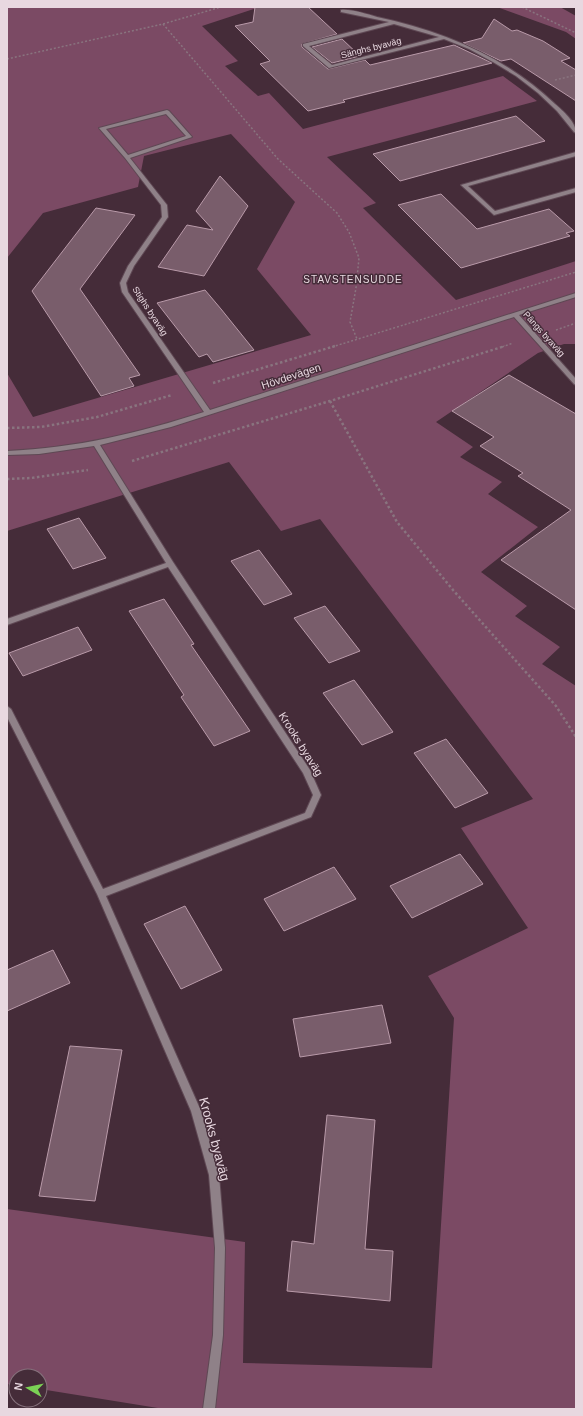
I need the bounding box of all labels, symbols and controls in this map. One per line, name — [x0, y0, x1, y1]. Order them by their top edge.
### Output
street label: Sänghs byaväg — [340, 36, 402, 60]
district label: STAVSTENSUDDE — [303, 274, 403, 285]
street label: Stighs byaväg — [130, 285, 170, 337]
street label: Pängs byaväg — [521, 309, 567, 359]
street label: Hövdevägen — [260, 361, 322, 391]
street label: Krooks byaväg — [277, 710, 325, 778]
street label: Krooks byaväg — [196, 1096, 233, 1183]
north arrow — [8, 1368, 48, 1408]
text: N — [12, 1382, 25, 1391]

